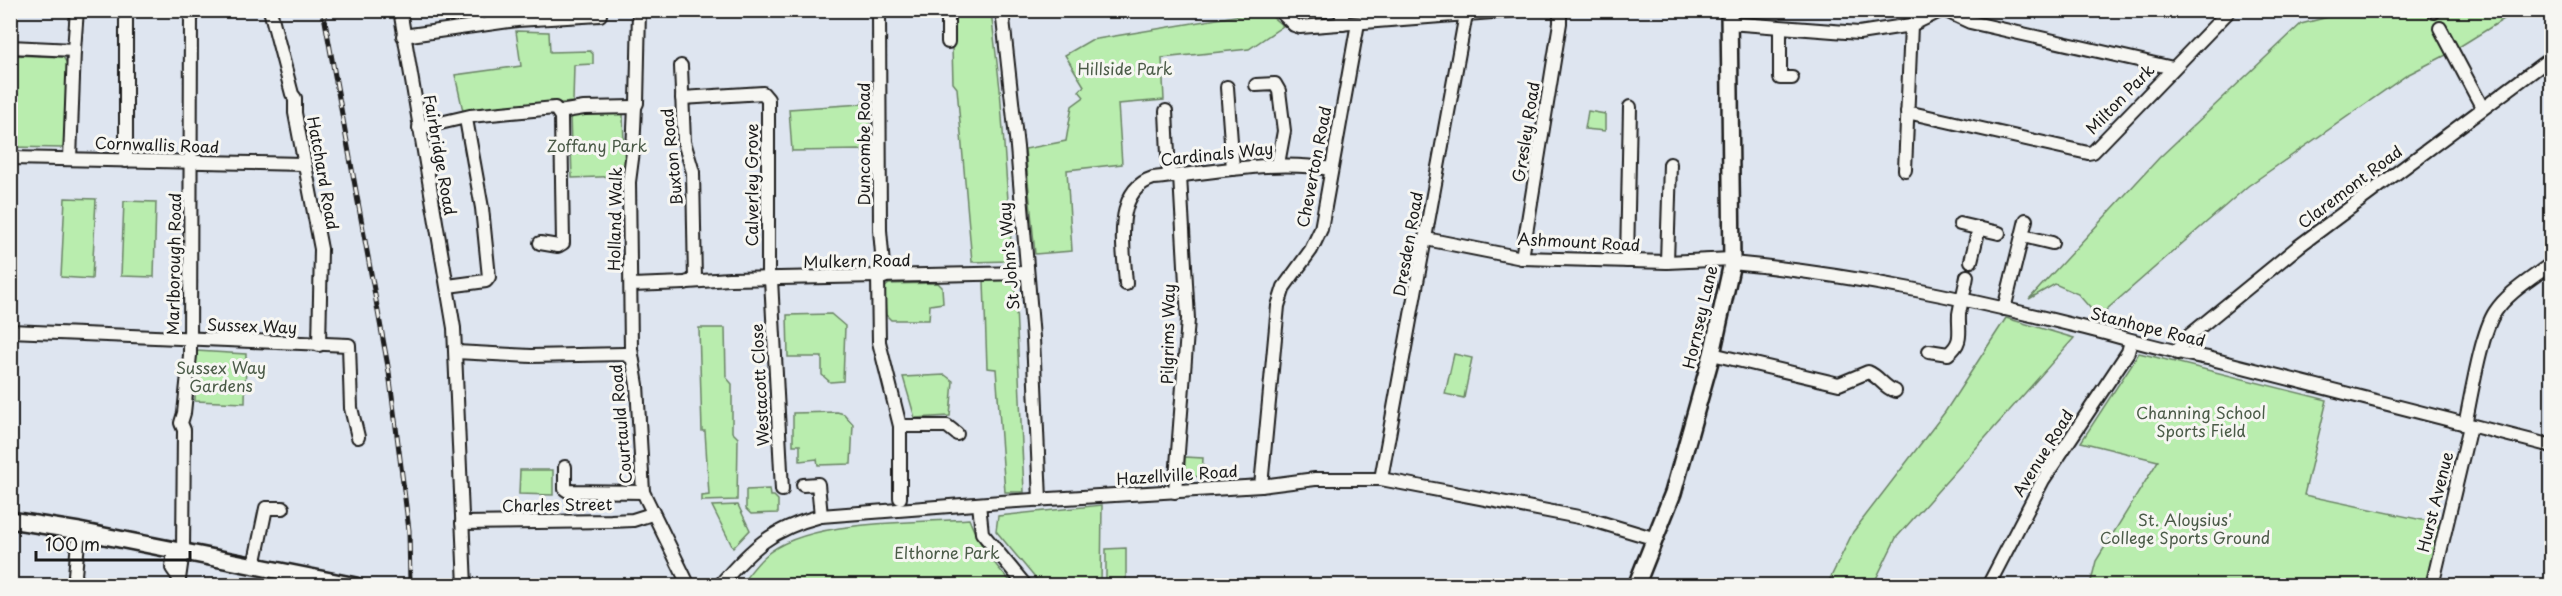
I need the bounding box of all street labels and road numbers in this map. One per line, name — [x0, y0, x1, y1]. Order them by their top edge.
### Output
street label: Milton Park — [2079, 57, 2159, 139]
street label: Gresley Road — [1505, 80, 1545, 184]
street label: Duncombe Road — [851, 82, 875, 206]
street label: Fairbridge Road — [419, 93, 463, 217]
street label: Cheverton Road — [1289, 104, 1337, 230]
street label: Buxton Road — [654, 107, 688, 207]
street label: Hatchard Road — [302, 114, 346, 232]
street label: Calverley Grove — [739, 123, 763, 247]
street label: Cornwallis Road — [94, 130, 220, 158]
street label: Cardinals Way — [1159, 135, 1274, 171]
street label: Claremont Road — [2292, 139, 2407, 234]
street label: Holland Walk — [601, 166, 627, 271]
street label: Dresden Road — [1386, 190, 1428, 298]
street label: Marlborough Road — [160, 193, 186, 335]
street label: St John's Way — [991, 201, 1025, 311]
street label: Ashmount Road — [1517, 226, 1641, 256]
street label: Mulkern Road — [803, 247, 911, 273]
street label: Hornsey Lane — [1675, 263, 1723, 371]
street label: Pilgrims Way — [1154, 283, 1180, 385]
street label: Stanhope Road — [2088, 300, 2208, 352]
street label: Sussex Way — [206, 311, 298, 339]
street label: Westacott Close — [744, 323, 774, 447]
street label: Courtauld Road — [603, 363, 637, 485]
street label: Avenue Road — [2006, 404, 2078, 501]
street label: Hurst Avenue — [2410, 449, 2458, 555]
street label: Hazellville Road — [1115, 458, 1238, 490]
street label: Charles Street — [502, 491, 613, 517]

